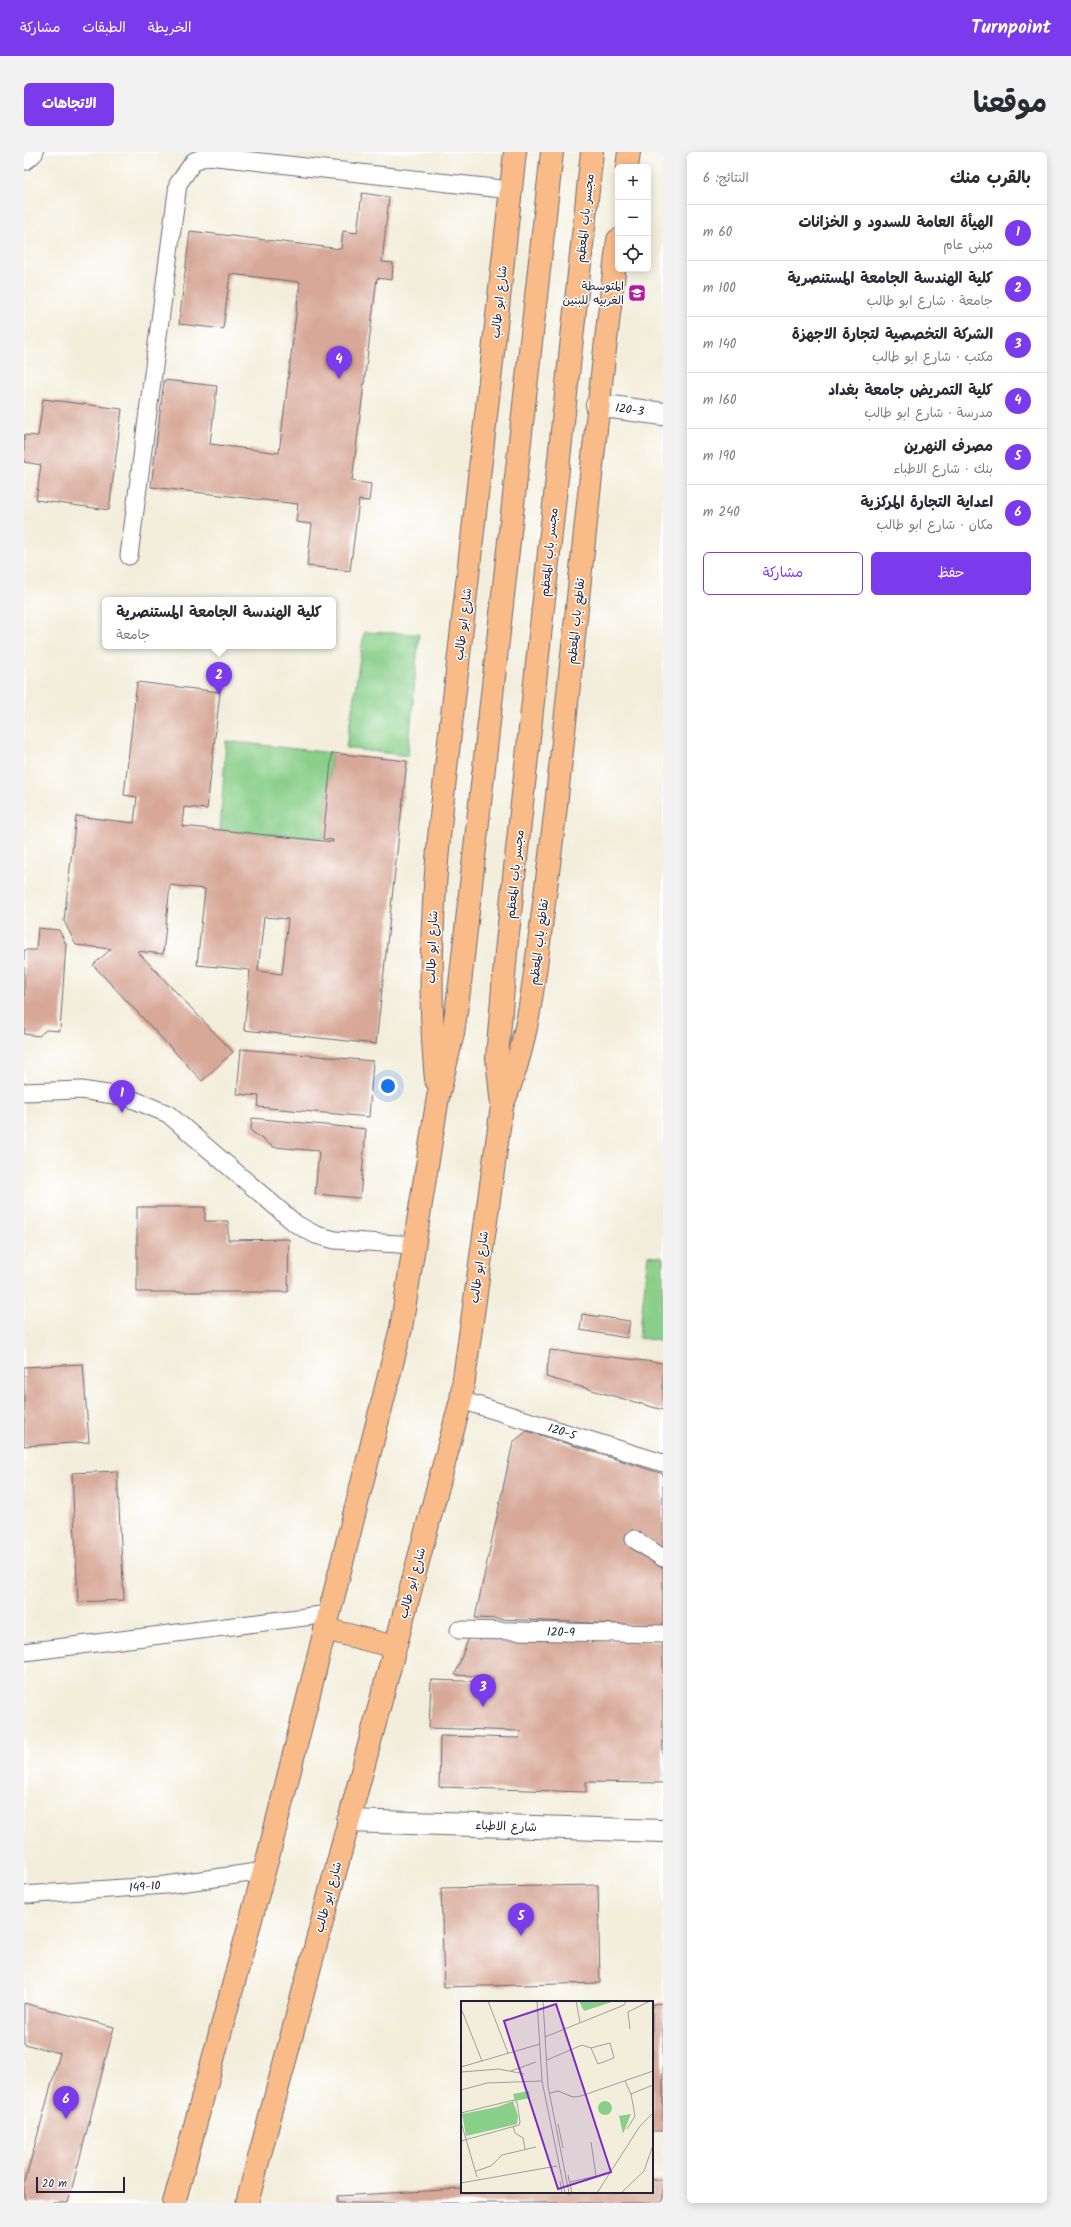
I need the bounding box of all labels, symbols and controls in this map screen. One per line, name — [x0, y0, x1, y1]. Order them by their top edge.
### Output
text: Turnpoint — [971, 13, 1051, 43]
text: مشاركة — [20, 17, 60, 39]
text: الطبقات — [82, 17, 126, 39]
text: الخريطة — [148, 17, 191, 39]
text: موقعنا — [973, 82, 1047, 127]
button: الاتجاهات — [24, 83, 114, 126]
map controls — [615, 164, 651, 272]
button: + — [615, 164, 651, 200]
text: بالقرب منك — [950, 165, 1031, 192]
text: النتائج: 6 — [703, 168, 749, 189]
street label: مجسر باب المعظم — [571, 173, 600, 264]
button: − — [615, 200, 651, 236]
text: الهيأة العامة للسدود و الخزانات — [798, 211, 993, 235]
text: 60 m — [703, 222, 732, 243]
text: 1 — [1016, 222, 1020, 243]
text: مبنى عام — [943, 235, 993, 256]
button: locate — [615, 236, 651, 272]
street label: شارع ابو طالب — [486, 265, 513, 339]
text: كلية الهندسة الجامعة المستنصرية — [787, 267, 993, 291]
place label: المتوسطة الغربيه للبنين — [562, 277, 624, 310]
text: 100 m — [703, 278, 736, 299]
text: 2 — [1014, 278, 1022, 299]
school or university icon: المتوسطة الغربيه للبنين — [627, 283, 647, 303]
text: جامعة · شارع ابو طالب — [867, 291, 993, 312]
text: الشركة التخصصية لتجارة الاجهزة — [792, 323, 993, 347]
text: 140 m — [703, 334, 736, 355]
text: 3 — [1014, 334, 1022, 355]
pin: 4 — [326, 346, 352, 379]
text: مكتب · شارع ابو طالب — [872, 347, 993, 368]
text: كلية التمريض جامعة بغداد — [828, 379, 993, 403]
text: 160 m — [703, 390, 736, 411]
text: 4 — [1014, 390, 1022, 411]
street label: 120-3 — [614, 399, 645, 421]
text: مدرسة · شارع ابو طالب — [864, 403, 993, 424]
text: مصرف النهرين — [904, 435, 993, 459]
text: 190 m — [703, 446, 736, 467]
text: 5 — [1015, 446, 1021, 467]
text: بنك · شارع الاطباء — [893, 459, 993, 480]
text: اعداية التجارة المركزية — [860, 491, 993, 515]
text: 240 m — [703, 502, 740, 523]
text: 6 — [1014, 502, 1022, 523]
street label: مجسر باب المعظم — [535, 507, 564, 598]
text: مكان · شارع ابو طالب — [876, 515, 993, 536]
button: مشاركة — [703, 552, 863, 595]
button: حفظ — [871, 552, 1031, 595]
street label: تقاطع باب المعظم — [563, 577, 591, 665]
street label: شارع ابو طالب — [450, 587, 477, 661]
popup — [102, 597, 336, 649]
text: كلية الهندسة الجامعة المستنصرية — [116, 601, 322, 625]
text: جامعة — [116, 625, 150, 646]
pin: 2 — [206, 662, 232, 695]
street label: مجسر باب المعظم — [501, 829, 530, 920]
street label: تقاطع باب المعظم — [525, 897, 554, 986]
street label: شارع ابو طالب — [422, 910, 443, 984]
your location — [378, 1076, 398, 1096]
pin: 1 — [109, 1080, 135, 1113]
street label: شارع ابو طالب — [465, 1230, 494, 1305]
street label: 120-5 — [545, 1419, 580, 1446]
street label: شارع ابو طالب — [394, 1545, 431, 1621]
street label: 120-9 — [547, 1623, 575, 1642]
pin: 3 — [470, 1674, 496, 1707]
street label: شارع الاطباء — [475, 1816, 537, 1837]
street label: شارع ابو طالب — [310, 1859, 347, 1935]
street label: 149-10 — [128, 1876, 161, 1898]
pin: 5 — [508, 1903, 534, 1936]
inset map — [461, 2001, 653, 2193]
pin: 6 — [53, 2086, 79, 2119]
scale bar — [36, 2175, 125, 2194]
text: 20 m — [42, 2175, 67, 2193]

